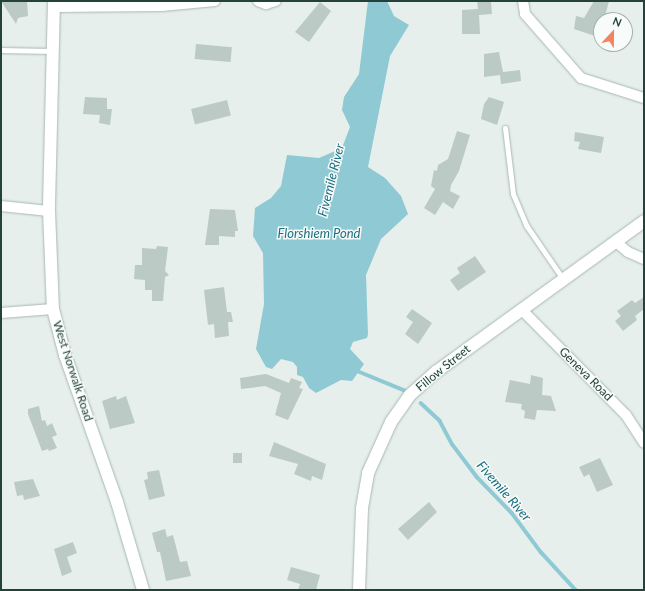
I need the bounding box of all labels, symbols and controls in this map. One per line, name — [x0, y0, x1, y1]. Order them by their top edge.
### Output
north arrow — [593, 12, 633, 52]
text: N — [611, 14, 624, 29]
water label: Fivemile River — [314, 142, 348, 218]
water label: Florshiem Pond — [278, 225, 360, 241]
street label: West Norwalk Road — [50, 319, 96, 423]
street label: Fillow Street — [413, 342, 473, 394]
street label: Geneva Road — [556, 344, 616, 404]
water label: Fivemile River — [474, 458, 534, 524]

